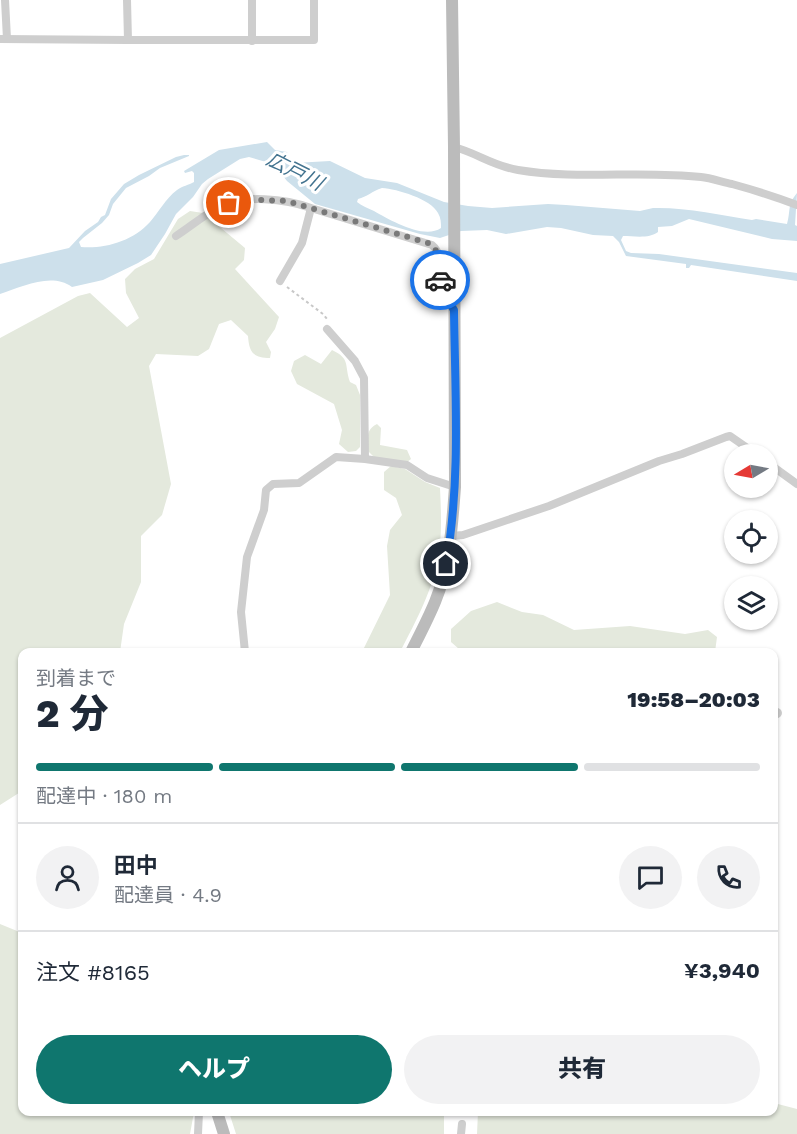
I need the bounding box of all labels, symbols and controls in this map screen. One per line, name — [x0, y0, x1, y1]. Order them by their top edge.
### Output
water label: 広戸川 — [263, 147, 329, 196]
pin — [203, 177, 254, 228]
icon: bag — [212, 186, 245, 219]
courier — [410, 250, 470, 310]
icon: car — [424, 264, 457, 297]
north arrow — [724, 444, 778, 498]
map controls — [724, 444, 778, 630]
button: locate — [724, 510, 778, 564]
pin — [420, 538, 471, 589]
icon: home — [429, 547, 462, 580]
button: layers — [724, 576, 778, 630]
text: 到着まで — [36, 666, 116, 690]
text: 19:58–20:03 — [627, 687, 760, 712]
text: 2 分 — [36, 691, 109, 736]
text: 配達中 · 180 m — [36, 784, 172, 808]
button: person — [36, 846, 99, 909]
button: chat — [619, 846, 682, 909]
button: phone — [697, 846, 760, 909]
text: 田中 — [114, 853, 158, 878]
text: 配達員 · 4.9 — [114, 883, 222, 907]
text: ¥3,940 — [684, 958, 760, 983]
text: 注文 #8165 — [36, 960, 150, 985]
button: ヘルプ — [36, 1035, 392, 1104]
button: 共有 — [404, 1035, 760, 1104]

